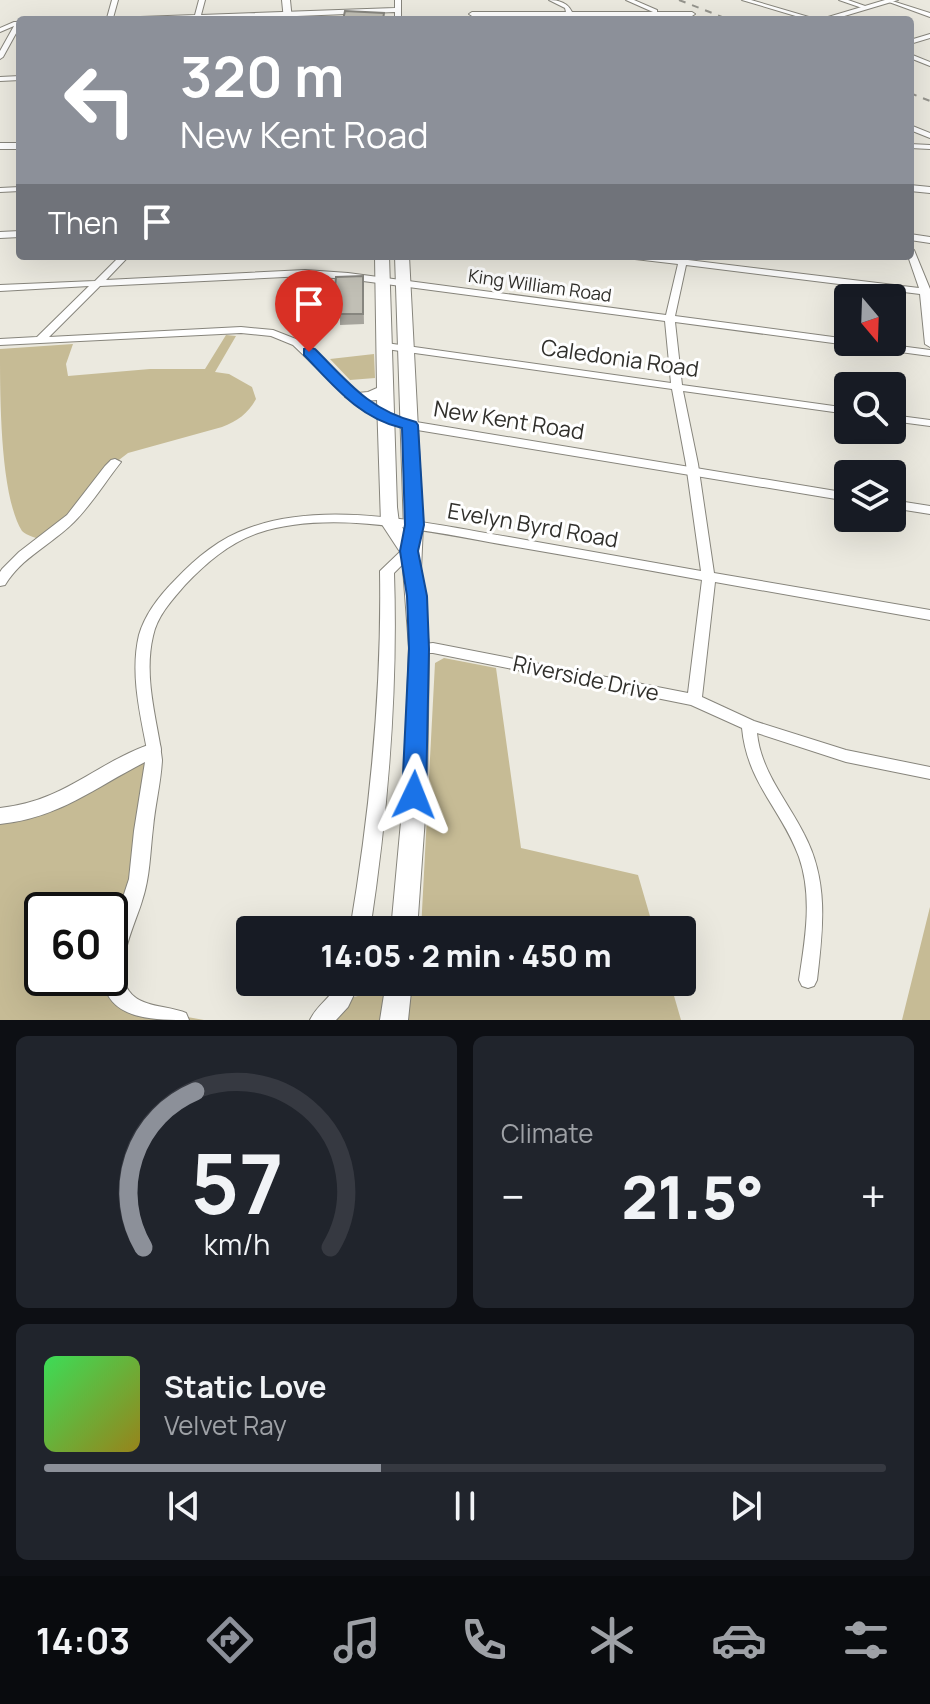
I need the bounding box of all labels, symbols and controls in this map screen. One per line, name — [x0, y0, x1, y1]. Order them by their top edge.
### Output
text: 320 m — [180, 37, 344, 114]
icon: left — [48, 48, 152, 152]
text: New Kent Road — [180, 110, 429, 159]
icon: arrive — [135, 200, 179, 244]
text: Then — [48, 202, 119, 243]
street label: King William Road — [467, 263, 613, 307]
pin — [275, 270, 343, 352]
icon: arrive — [287, 282, 331, 326]
north arrow — [834, 284, 906, 356]
map controls — [834, 284, 906, 532]
street label: Caledonia Road — [539, 332, 701, 384]
button: search — [834, 372, 906, 444]
street label: New Kent Road — [432, 393, 586, 447]
button: layers — [834, 460, 906, 532]
street label: Evelyn Byrd Road — [445, 495, 621, 555]
street label: Riverside Drive — [510, 648, 662, 708]
position arrow — [372, 753, 456, 837]
speed limit sign: 60 — [24, 892, 128, 996]
text: 14:05 · 2 min · 450 m — [321, 935, 611, 976]
text: Climate — [501, 1115, 593, 1151]
text: 57 — [190, 1125, 283, 1239]
text: 21.5° — [621, 1155, 764, 1237]
text: − — [501, 1166, 525, 1226]
text: + — [861, 1166, 886, 1226]
text: km/h — [203, 1225, 270, 1264]
text: Static Love — [164, 1366, 327, 1407]
text: Velvet Ray — [164, 1407, 287, 1443]
icon: previous — [162, 1484, 206, 1528]
icon: pause — [443, 1484, 487, 1528]
icon: next — [724, 1484, 768, 1528]
icon: directions — [202, 1612, 258, 1668]
icon: music — [329, 1612, 385, 1668]
icon: phone — [456, 1612, 512, 1668]
icon: climate — [584, 1612, 640, 1668]
icon: car — [711, 1612, 767, 1668]
icon: filters — [838, 1612, 894, 1668]
text: 14:03 — [36, 1616, 130, 1665]

